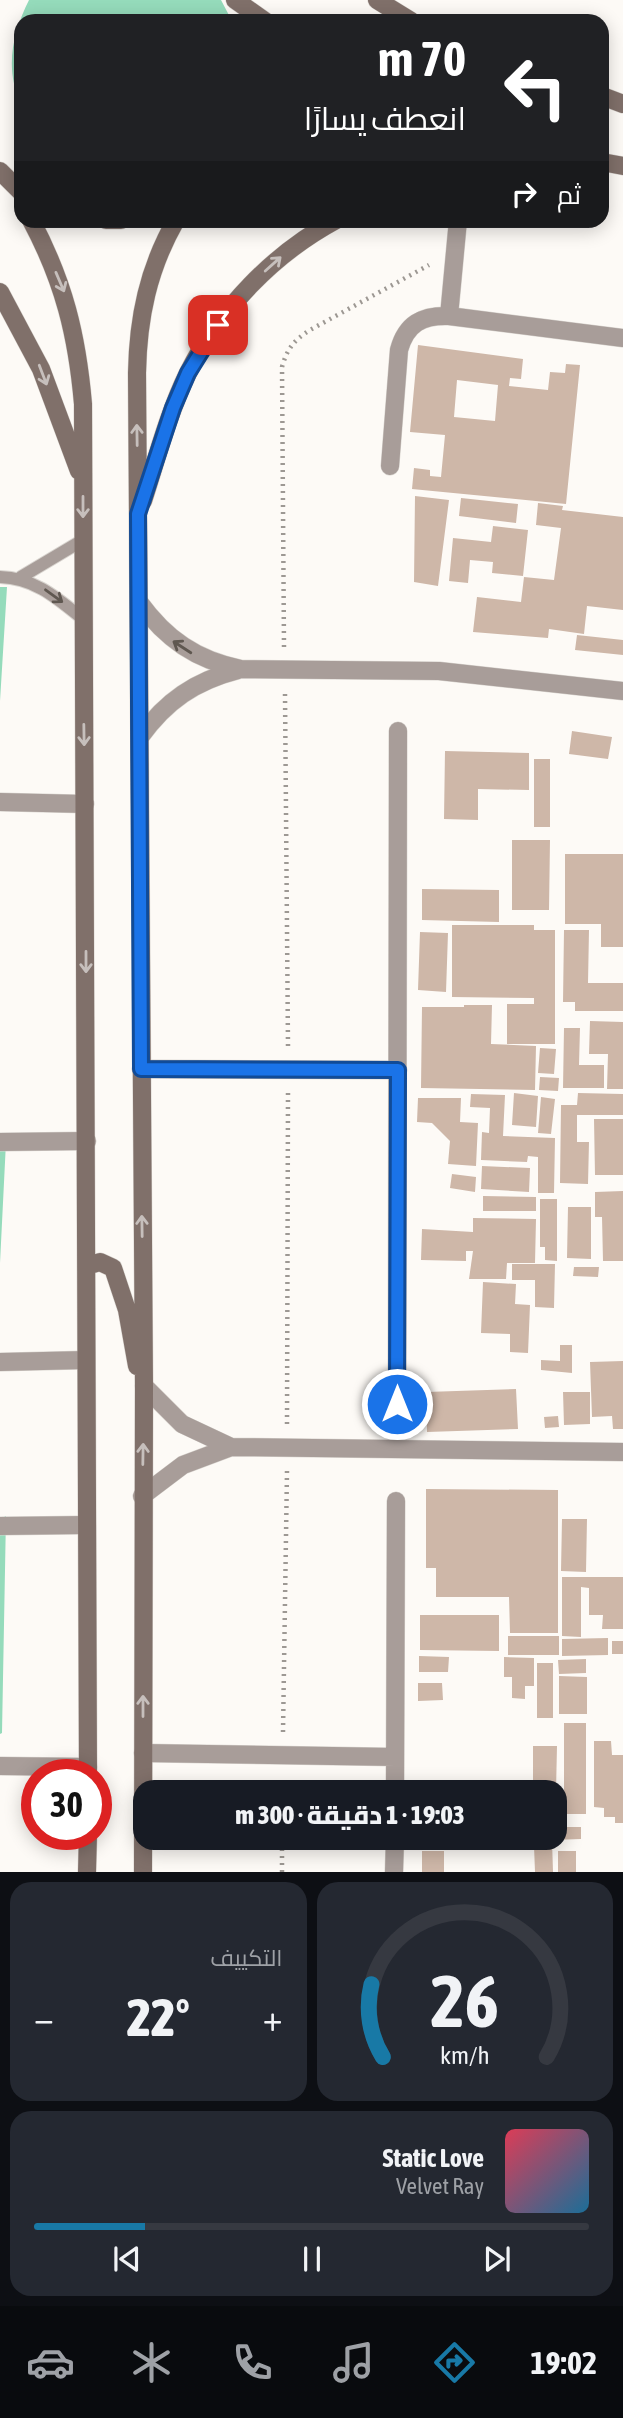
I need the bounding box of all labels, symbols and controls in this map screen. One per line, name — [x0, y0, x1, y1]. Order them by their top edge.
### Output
text: 70 m — [378, 30, 466, 86]
icon: left — [490, 42, 581, 133]
text: انعطف يسارًا — [304, 100, 466, 137]
icon: right — [505, 175, 543, 213]
text: ثم — [557, 180, 581, 210]
one-way arrow — [264, 256, 282, 272]
one-way arrow — [54, 271, 67, 293]
pin — [188, 295, 248, 355]
icon: arrive — [199, 306, 237, 344]
one-way arrow — [37, 363, 50, 385]
one-way arrow — [130, 424, 144, 447]
one-way arrow — [76, 495, 90, 518]
one-way arrow — [44, 589, 63, 603]
one-way arrow — [173, 639, 192, 654]
one-way arrow — [78, 723, 91, 746]
one-way arrow — [79, 950, 93, 973]
one-way arrow — [135, 1215, 149, 1238]
position arrow — [360, 1367, 434, 1441]
one-way arrow — [136, 1443, 150, 1466]
one-way arrow — [136, 1695, 150, 1718]
speed limit sign: 30 — [21, 1759, 112, 1850]
text: 19:03 · 1 دقيقة · 300 m — [235, 1800, 465, 1830]
text: التكييف — [210, 1945, 283, 1971]
text: 26 — [431, 1960, 499, 2043]
text: 22° — [127, 1987, 190, 2047]
text: − — [34, 1996, 54, 2039]
text: + — [263, 1996, 282, 2039]
text: km/h — [440, 2041, 490, 2069]
text: Static Love — [383, 2143, 484, 2173]
text: Velvet Ray — [396, 2173, 484, 2199]
icon: previous — [108, 2240, 146, 2278]
icon: pause — [293, 2240, 331, 2278]
icon: next — [478, 2240, 516, 2278]
icon: car — [26, 2338, 75, 2387]
icon: climate — [127, 2338, 176, 2387]
icon: phone — [228, 2338, 277, 2387]
icon: music — [329, 2338, 378, 2387]
icon: directions — [430, 2338, 479, 2387]
text: 19:02 — [531, 2344, 597, 2381]

